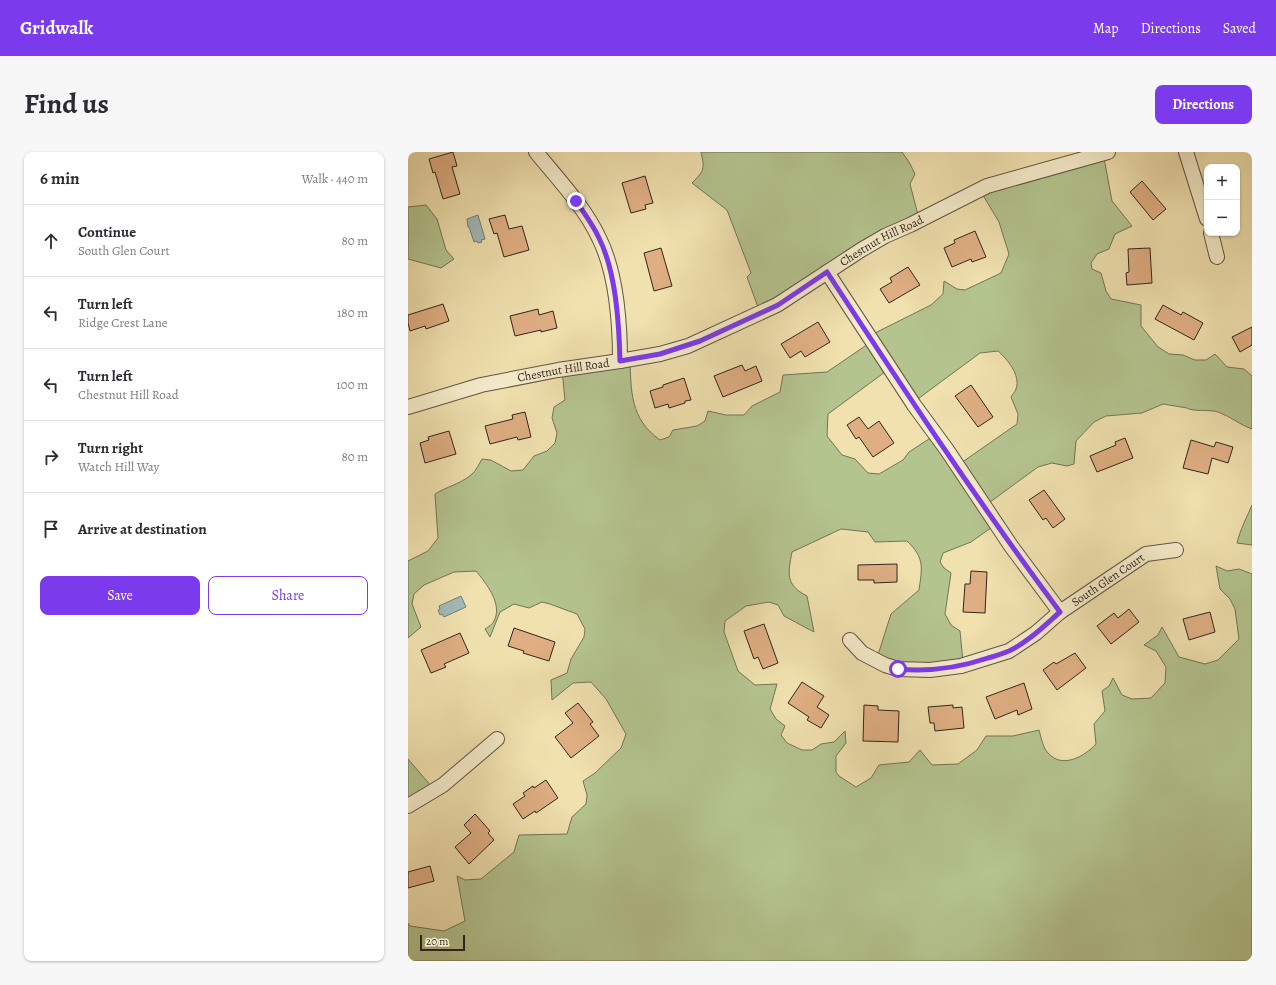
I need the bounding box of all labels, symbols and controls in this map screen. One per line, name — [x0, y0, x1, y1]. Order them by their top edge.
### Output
text: Gridwalk — [20, 15, 93, 41]
text: Map — [1093, 19, 1119, 38]
text: Directions — [1141, 19, 1201, 38]
text: Saved — [1223, 19, 1256, 38]
text: Find us — [24, 85, 109, 123]
button: Directions — [1155, 85, 1252, 124]
map controls — [1204, 164, 1240, 236]
button: + — [1204, 164, 1240, 200]
text: 6 min — [40, 167, 80, 190]
text: Walk · 440 m — [301, 170, 368, 187]
route end — [567, 192, 585, 210]
button: − — [1204, 200, 1240, 236]
street label: Chestnut Hill Road — [836, 211, 927, 270]
text: Continue — [78, 222, 136, 242]
icon: ahead — [40, 230, 62, 252]
text: 80 m — [341, 232, 368, 249]
text: South Glen Court — [78, 242, 170, 259]
text: Turn left — [78, 294, 133, 314]
icon: left — [40, 302, 62, 324]
text: 180 m — [337, 304, 368, 321]
text: Ridge Crest Lane — [78, 314, 168, 331]
street label: Chestnut Hill Road — [516, 355, 611, 386]
text: Turn left — [78, 366, 133, 386]
icon: left — [40, 374, 62, 396]
text: 100 m — [336, 376, 368, 393]
text: Chestnut Hill Road — [78, 386, 179, 403]
text: Turn right — [78, 438, 143, 458]
icon: right — [40, 446, 62, 468]
text: 80 m — [341, 448, 368, 465]
text: Watch Hill Way — [78, 458, 159, 475]
icon: arrive — [40, 518, 62, 540]
text: Arrive at destination — [78, 519, 207, 539]
street label: South Glen Court — [1068, 549, 1148, 610]
button: Save — [40, 576, 200, 615]
button: Share — [208, 576, 368, 615]
route start — [889, 660, 907, 678]
scale bar — [420, 933, 465, 952]
text: 20 m — [426, 934, 448, 949]

